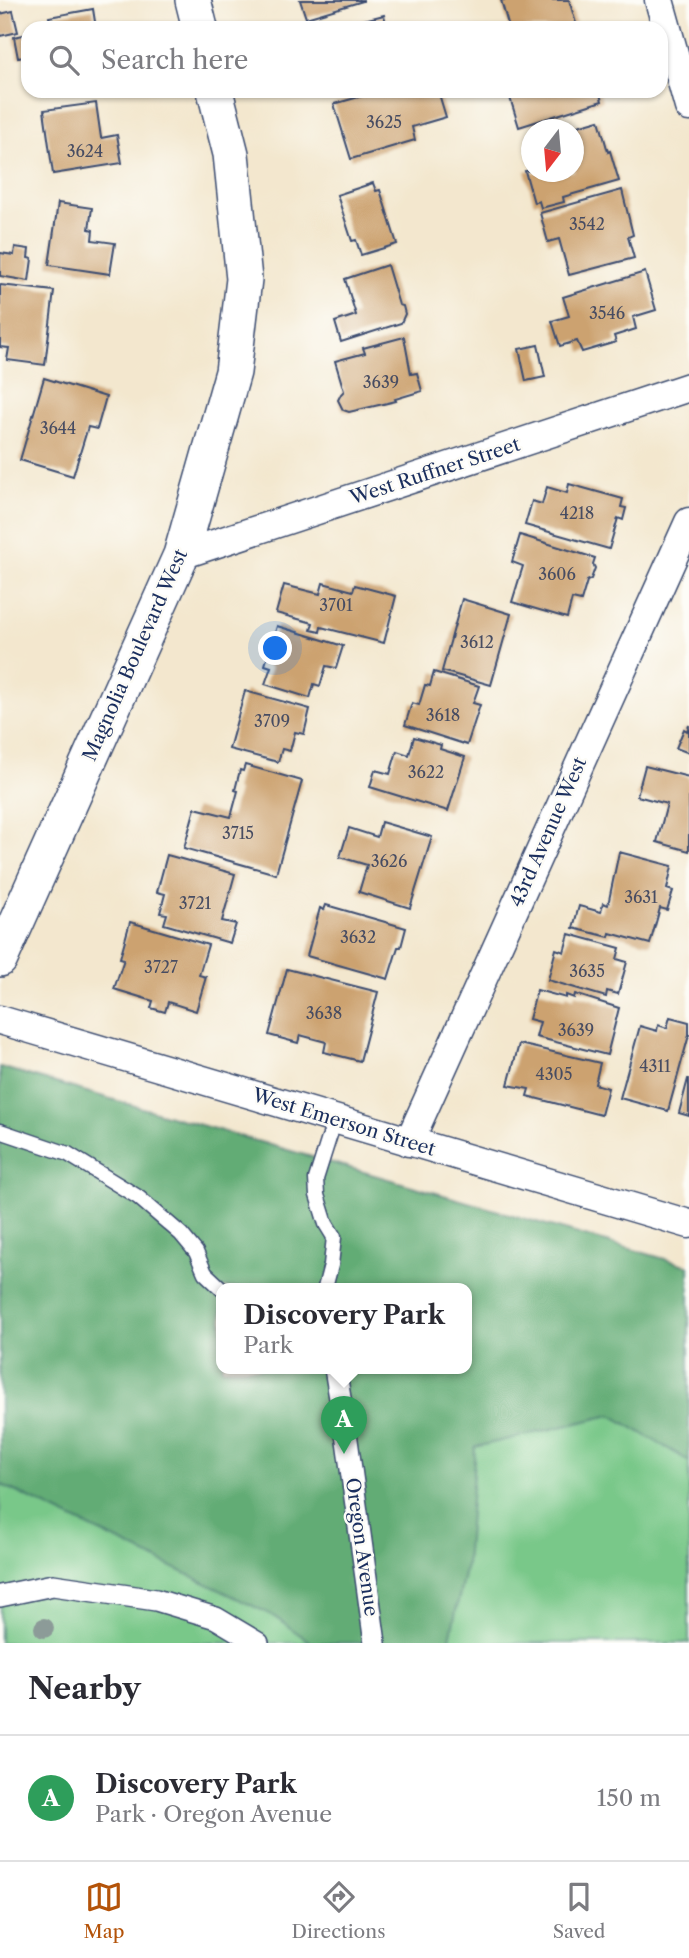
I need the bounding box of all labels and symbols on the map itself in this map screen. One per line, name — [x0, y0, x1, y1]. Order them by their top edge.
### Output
house number: 3625 — [366, 112, 402, 132]
north arrow — [521, 119, 584, 182]
house number: 3624 — [67, 141, 103, 161]
house number: 3542 — [569, 214, 605, 234]
house number: 3546 — [589, 303, 625, 323]
house number: 3639 — [363, 372, 399, 392]
house number: 3644 — [40, 418, 76, 438]
street label: West Ruffner Street — [346, 433, 523, 510]
house number: 4218 — [560, 503, 594, 523]
street label: Magnolia Boulevard West — [78, 545, 192, 765]
house number: 3606 — [538, 564, 576, 584]
house number: 3701 — [319, 595, 353, 615]
your location — [258, 631, 292, 665]
house number: 3612 — [460, 632, 494, 652]
house number: 3618 — [426, 705, 460, 725]
house number: 3709 — [254, 711, 290, 731]
street label: 43rd Avenue West — [505, 753, 591, 911]
house number: 3622 — [408, 762, 444, 782]
house number: 3715 — [222, 823, 254, 843]
house number: 3626 — [371, 851, 407, 871]
house number: 3631 — [624, 887, 658, 907]
house number: 3721 — [179, 893, 212, 913]
house number: 3632 — [340, 927, 376, 947]
house number: 3727 — [144, 957, 178, 977]
house number: 3635 — [569, 961, 605, 981]
house number: 3638 — [306, 1003, 342, 1023]
house number: 3639 — [558, 1020, 594, 1040]
house number: 4311 — [639, 1056, 671, 1076]
house number: 4305 — [536, 1064, 572, 1084]
street label: West Emerson Street — [249, 1083, 438, 1161]
pin: A — [321, 1396, 367, 1454]
street label: Oregon Avenue — [341, 1476, 383, 1618]

